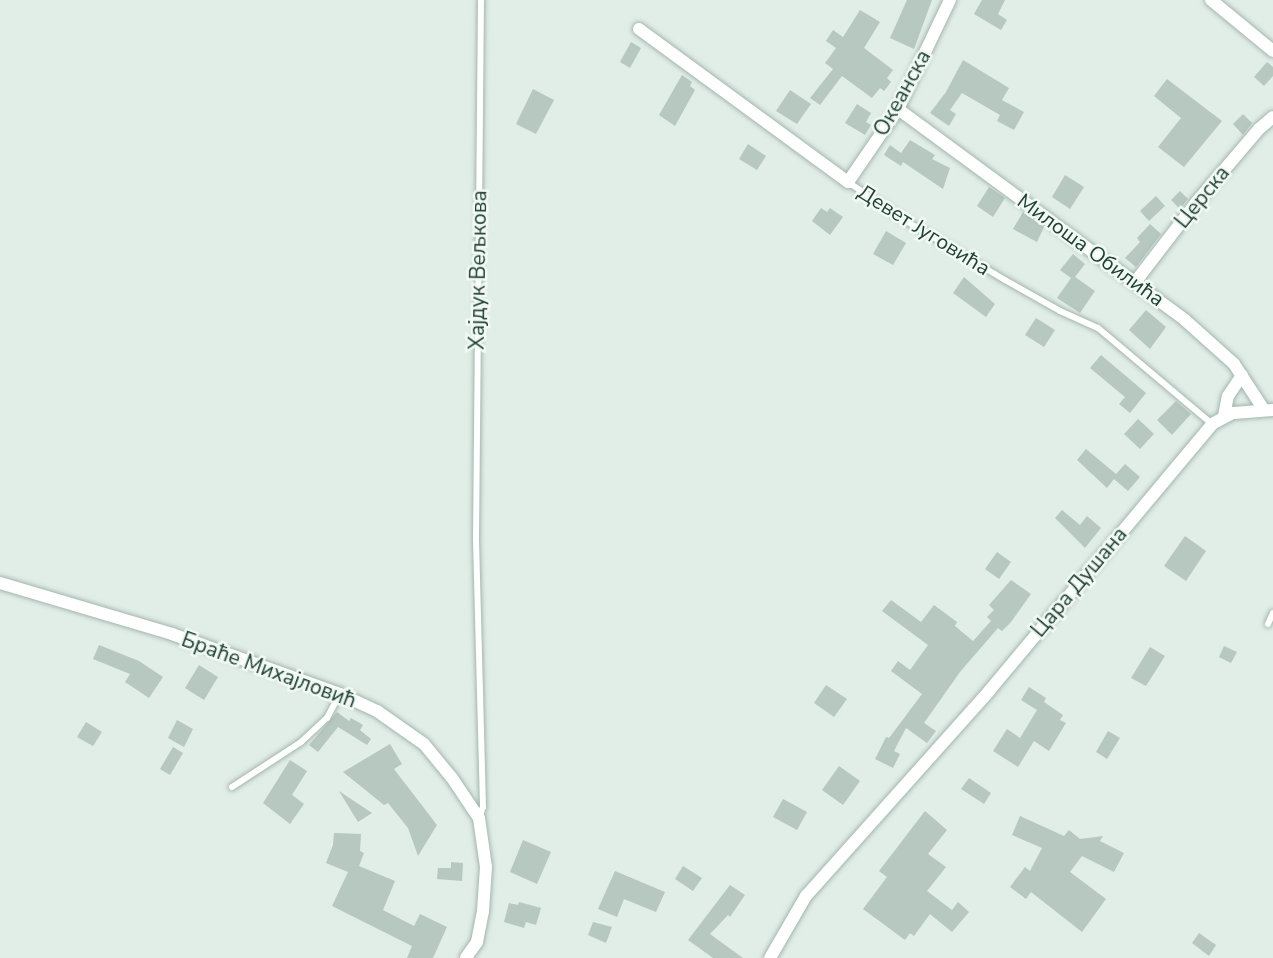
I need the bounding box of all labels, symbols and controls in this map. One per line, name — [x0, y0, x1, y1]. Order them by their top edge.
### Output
street label: Океанска — [868, 46, 936, 140]
street label: Церска — [1169, 161, 1235, 233]
street label: Девет Југовића — [853, 179, 995, 281]
street label: Милоша Обилића — [1013, 188, 1169, 312]
street label: Хајдук Вељкова — [464, 190, 492, 350]
street label: Цара Душана — [1026, 522, 1132, 642]
street label: Браће Михајловић — [178, 627, 360, 713]

